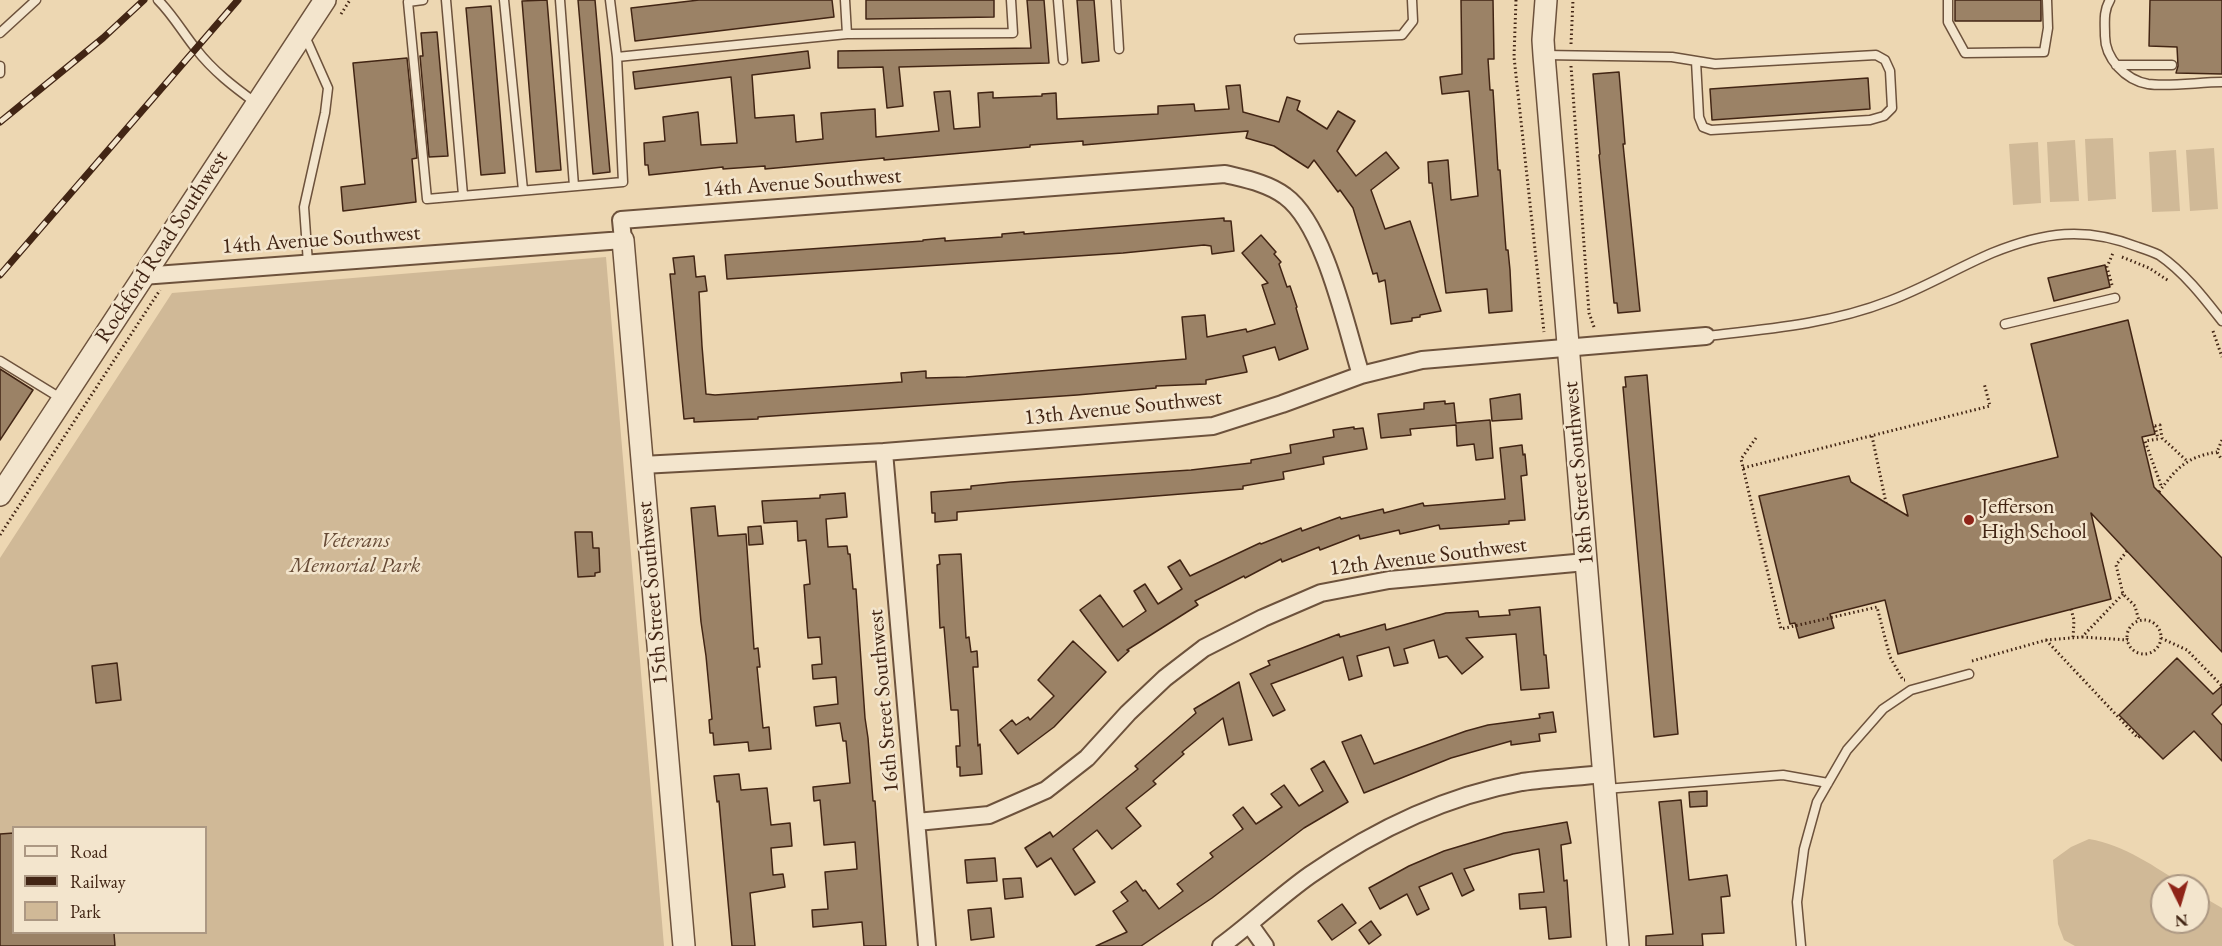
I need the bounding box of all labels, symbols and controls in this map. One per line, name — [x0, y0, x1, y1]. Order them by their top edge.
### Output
street label: Rockford Road Southwest — [90, 146, 234, 348]
street label: 14th Avenue Southwest — [702, 163, 902, 203]
street label: 14th Avenue Southwest — [221, 220, 421, 260]
street label: 18th Street Southwest — [1558, 380, 1600, 566]
street label: 13th Avenue Southwest — [1023, 384, 1223, 432]
place label: Jefferson High School — [1981, 494, 2087, 546]
street label: 15th Street Southwest — [632, 500, 674, 686]
marker: Jefferson High School — [1962, 513, 1976, 527]
park label: Veterans Memorial Park — [289, 528, 421, 580]
street label: 12th Avenue Southwest — [1328, 532, 1528, 582]
street label: 16th Street Southwest — [863, 608, 905, 794]
legend — [12, 826, 207, 934]
text: Road — [70, 840, 108, 863]
text: Railway — [70, 870, 126, 893]
north arrow — [2150, 874, 2210, 934]
text: Park — [70, 900, 101, 923]
text: N — [2174, 909, 2189, 931]

